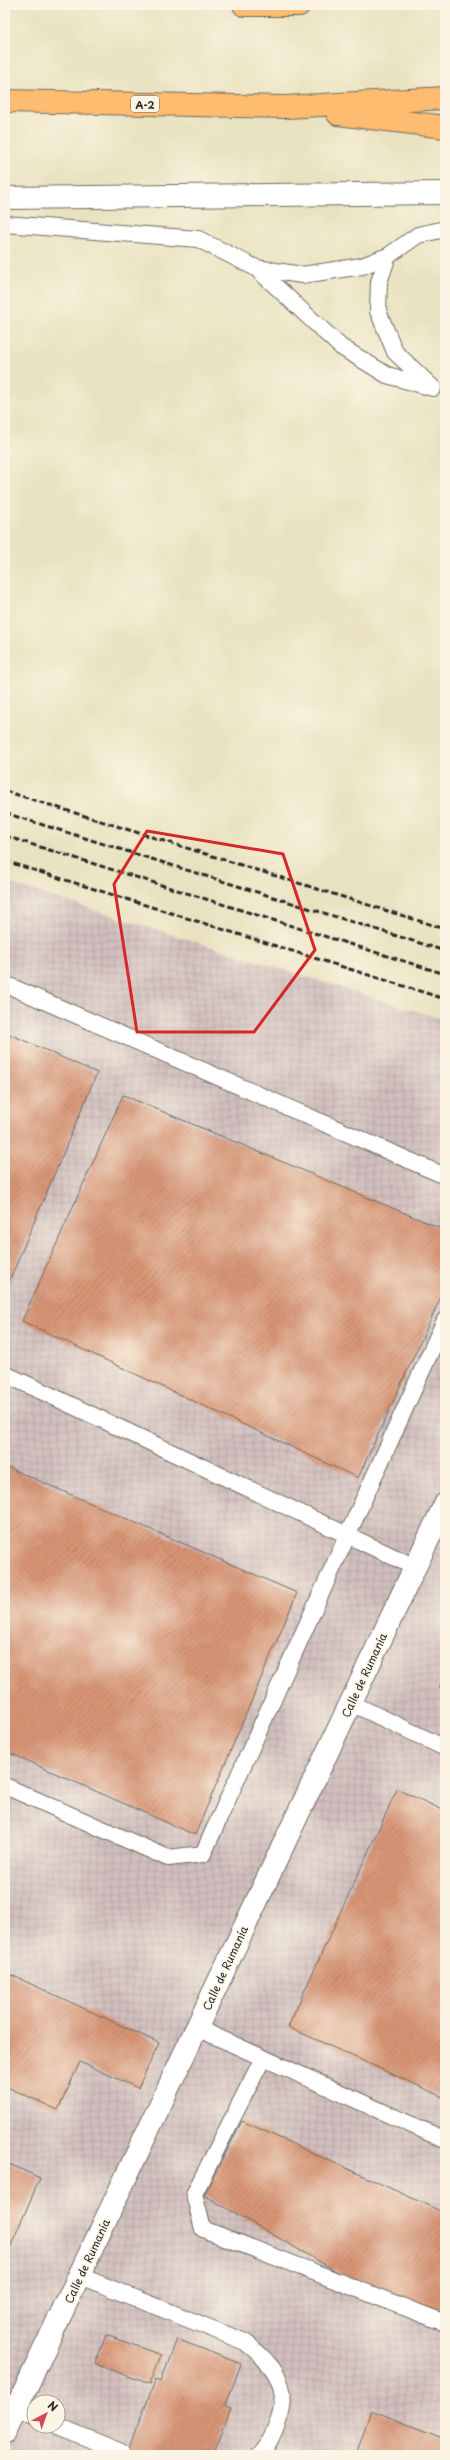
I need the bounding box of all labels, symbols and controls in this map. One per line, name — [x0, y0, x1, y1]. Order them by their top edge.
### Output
road number: A-2 — [131, 96, 159, 112]
street label: Calle de Rumanía — [337, 1630, 391, 1720]
street label: Calle de Rumanía — [198, 1923, 252, 2013]
street label: Calle de Rumanía — [60, 2216, 114, 2306]
north arrow — [26, 2394, 66, 2434]
text: N — [44, 2397, 62, 2416]

